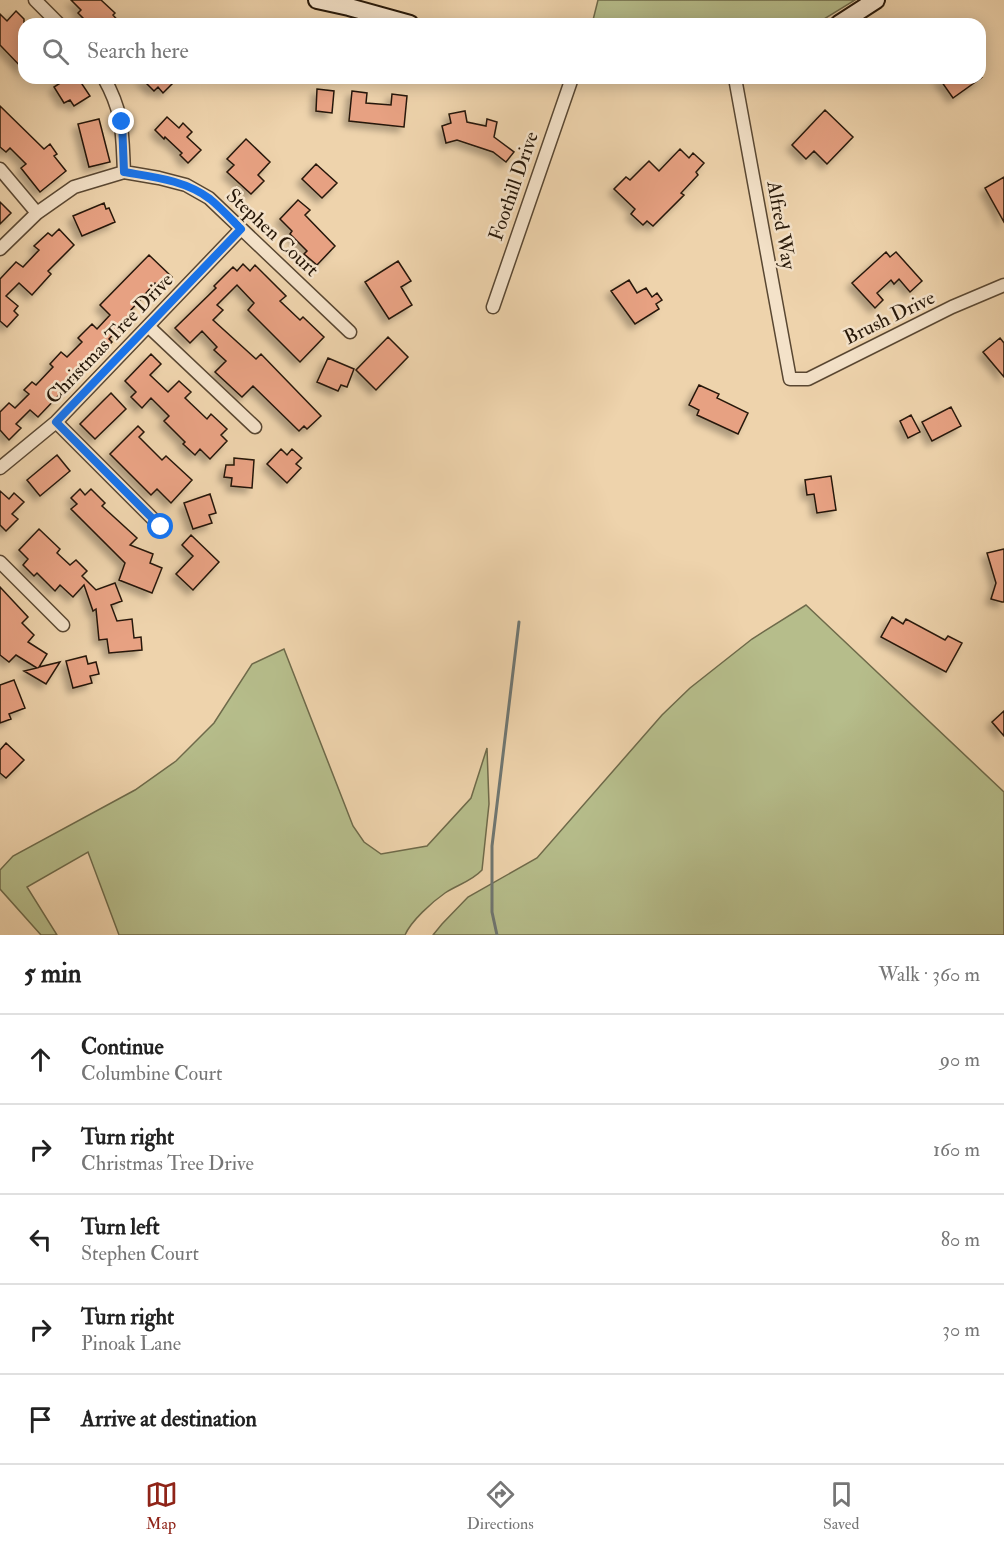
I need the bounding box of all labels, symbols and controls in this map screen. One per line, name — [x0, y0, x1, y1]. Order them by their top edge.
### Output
search box — [18, 18, 986, 84]
icon: search — [39, 35, 72, 68]
text: Search here — [87, 37, 189, 65]
route end — [108, 108, 134, 134]
street label: Foothill Drive — [483, 128, 544, 244]
street label: Alfred Way — [761, 178, 802, 273]
street label: Stephen Court — [220, 183, 325, 283]
street label: Christmas Tree Drive — [40, 267, 178, 409]
street label: Brush Drive — [840, 285, 939, 350]
route start — [147, 513, 173, 539]
text: 5 min — [24, 958, 81, 990]
text: Walk · 360 m — [878, 962, 980, 987]
text: Continue — [81, 1033, 164, 1061]
icon: ahead — [24, 1043, 57, 1076]
text: 90 m — [940, 1047, 980, 1072]
text: Columbine Court — [81, 1061, 223, 1086]
text: Turn right — [81, 1123, 174, 1151]
icon: right — [24, 1133, 57, 1166]
text: 160 m — [933, 1137, 980, 1162]
text: Christmas Tree Drive — [81, 1151, 254, 1176]
text: Turn left — [81, 1213, 160, 1241]
icon: left — [24, 1223, 57, 1256]
text: 80 m — [941, 1227, 980, 1252]
text: Stephen Court — [81, 1241, 199, 1266]
text: Turn right — [81, 1303, 174, 1331]
icon: right — [24, 1313, 57, 1346]
text: 30 m — [942, 1317, 980, 1342]
text: Pinoak Lane — [81, 1331, 181, 1356]
icon: arrive — [24, 1403, 57, 1436]
text: Arrive at destination — [81, 1405, 257, 1433]
tab: Map — [145, 1478, 178, 1534]
tab: Directions — [467, 1478, 534, 1534]
tab: Saved — [823, 1478, 859, 1534]

